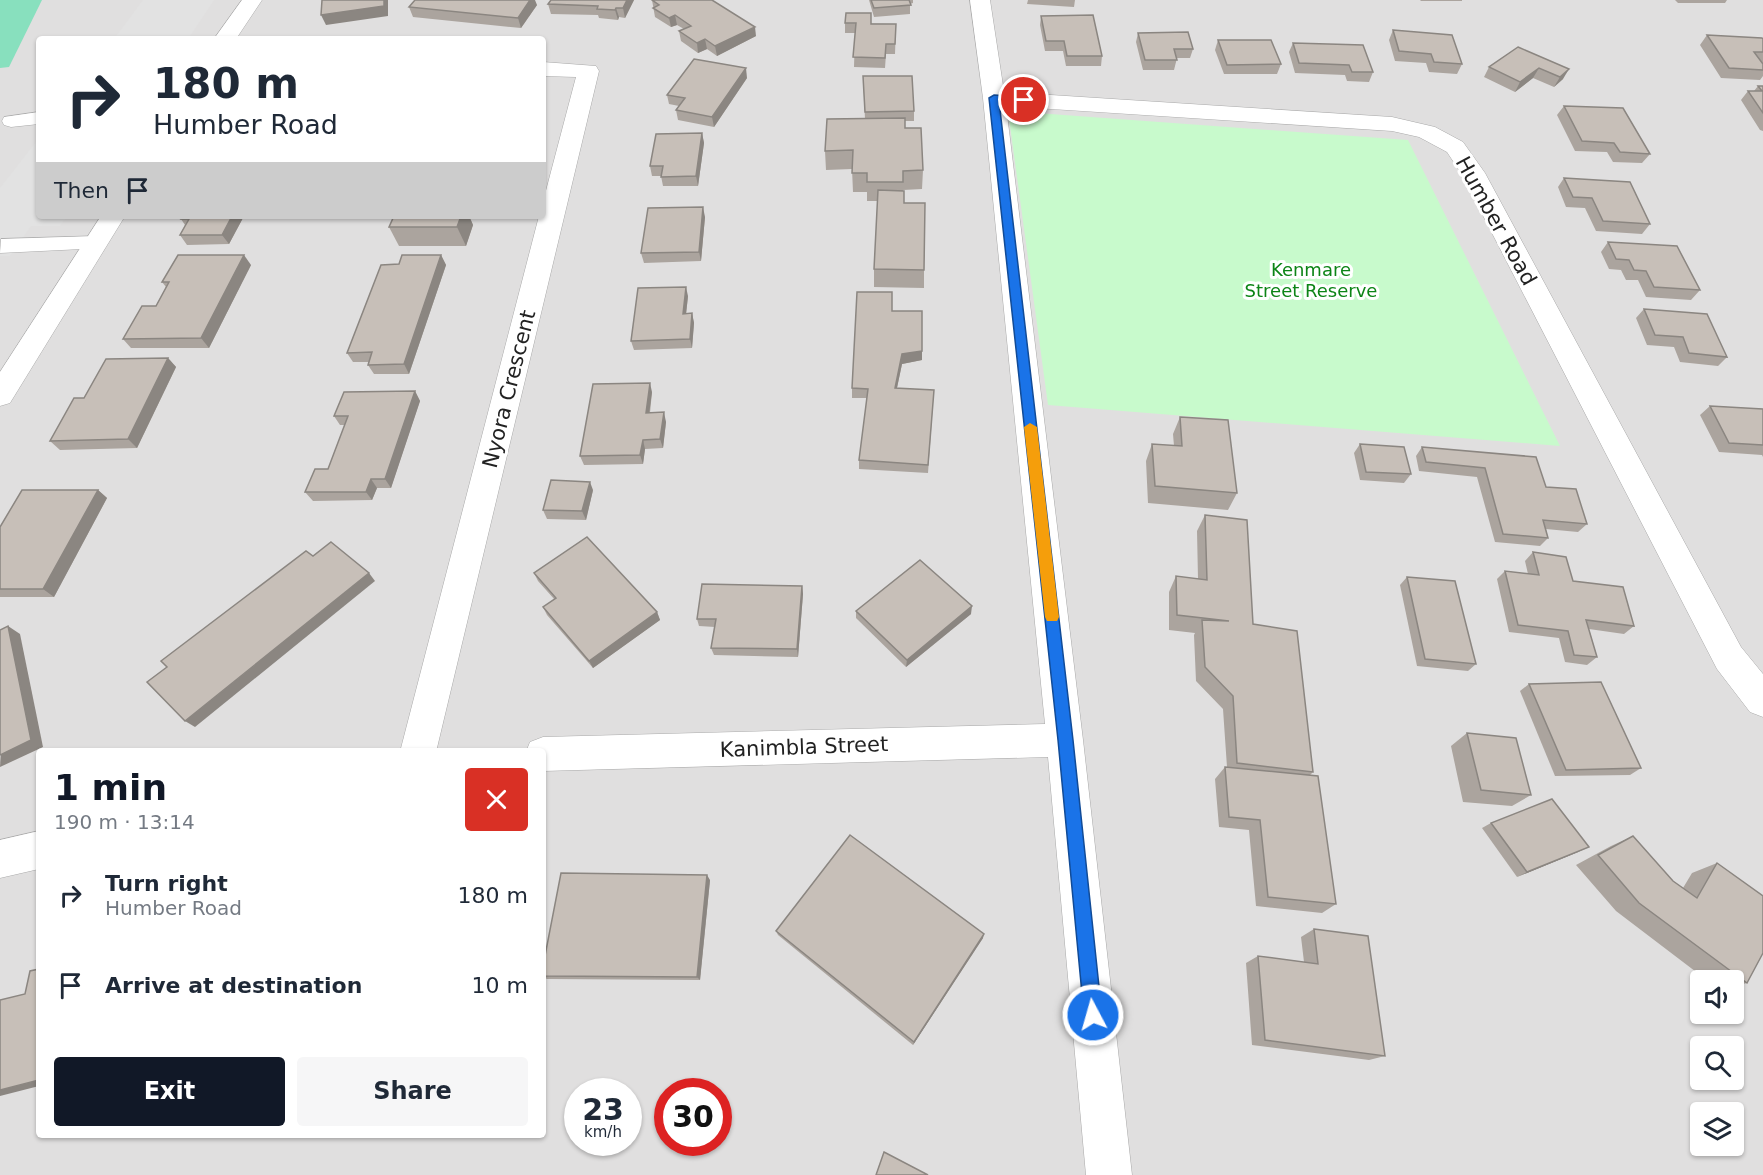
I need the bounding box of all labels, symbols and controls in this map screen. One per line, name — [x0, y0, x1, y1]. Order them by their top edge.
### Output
text: 180 m — [153, 59, 299, 108]
icon: right — [54, 60, 132, 138]
pin — [998, 74, 1049, 125]
icon: arrive — [1007, 83, 1040, 116]
text: Humber Road — [153, 109, 338, 140]
street label: Humber Road — [1451, 152, 1541, 290]
icon: arrive — [121, 174, 154, 207]
text: Then — [54, 178, 109, 203]
park label: Kenmare Street Reserve — [1245, 259, 1377, 301]
street label: Nyora Crescent — [478, 308, 540, 470]
street label: Kanimbla Street — [719, 732, 889, 762]
text: 1 min — [54, 767, 167, 808]
button: close — [465, 768, 528, 831]
text: 190 m · 13:14 — [54, 810, 195, 834]
text: Turn right — [105, 871, 228, 896]
icon: right — [54, 879, 87, 912]
text: 180 m — [458, 883, 528, 908]
text: Humber Road — [105, 896, 242, 920]
icon: arrive — [54, 969, 87, 1002]
map controls — [1690, 970, 1744, 1156]
button: sound — [1690, 970, 1744, 1024]
text: Arrive at destination — [105, 973, 362, 998]
text: 10 m — [472, 973, 528, 998]
position arrow — [1061, 983, 1125, 1047]
button: search — [1690, 1036, 1744, 1090]
button: Exit — [54, 1057, 285, 1126]
button: Share — [297, 1057, 528, 1126]
speed limit sign: 30 — [654, 1078, 732, 1156]
text: 23 — [582, 1092, 624, 1127]
button: layers — [1690, 1102, 1744, 1156]
text: km/h — [584, 1123, 622, 1141]

